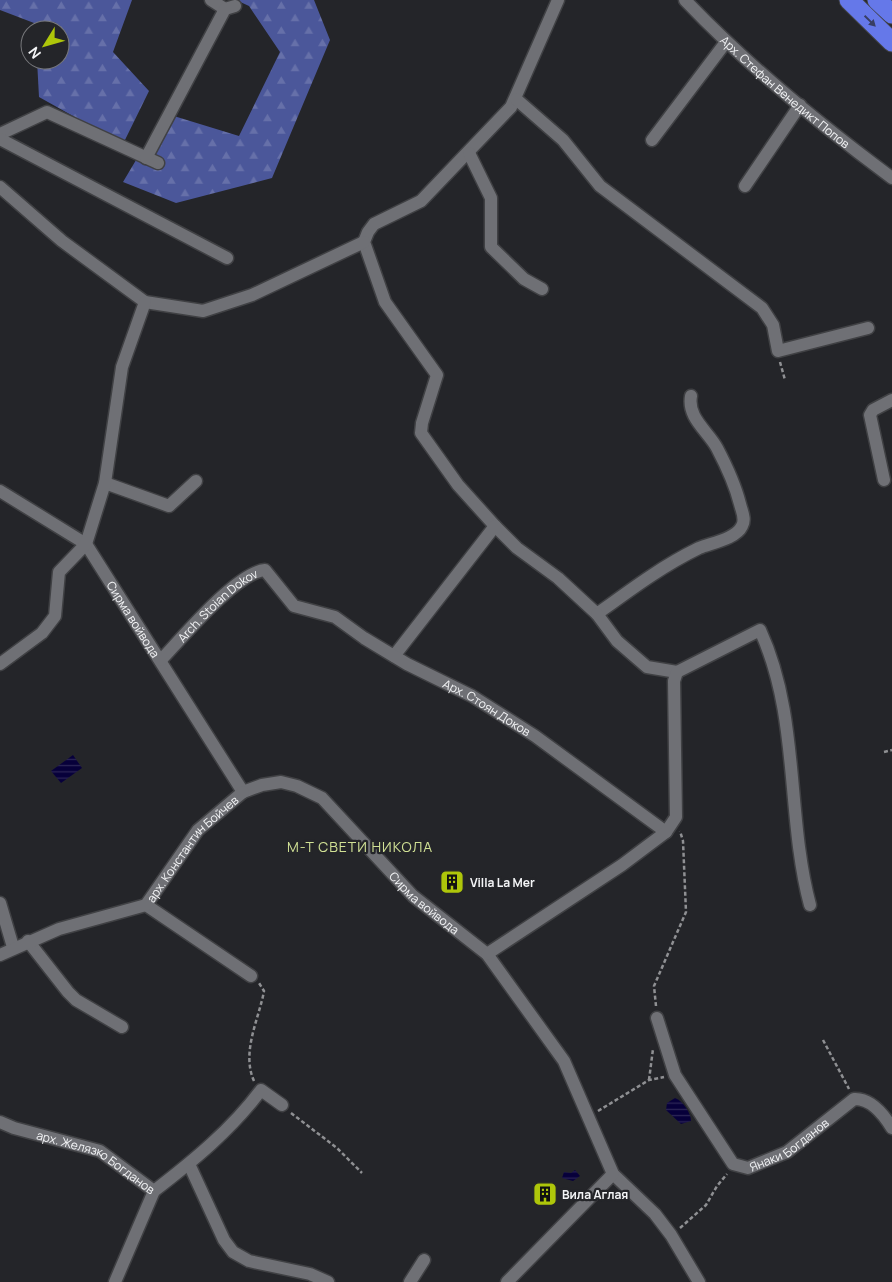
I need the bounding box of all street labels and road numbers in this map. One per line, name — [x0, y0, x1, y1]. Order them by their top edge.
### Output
street label: Арх. Стефан Венедикт Попов — [717, 32, 854, 152]
street label: Arch. Stoian Dokov — [173, 564, 260, 646]
street label: Сирма войвода — [103, 578, 164, 661]
street label: Арх. Стоян Доков — [440, 675, 535, 740]
street label: арх. Константин Бойчев — [142, 791, 242, 905]
street label: Сирма войвода — [386, 868, 463, 938]
street label: Янаки Богданов — [747, 1114, 833, 1175]
street label: арх. Желязко Богданов — [35, 1126, 159, 1198]

